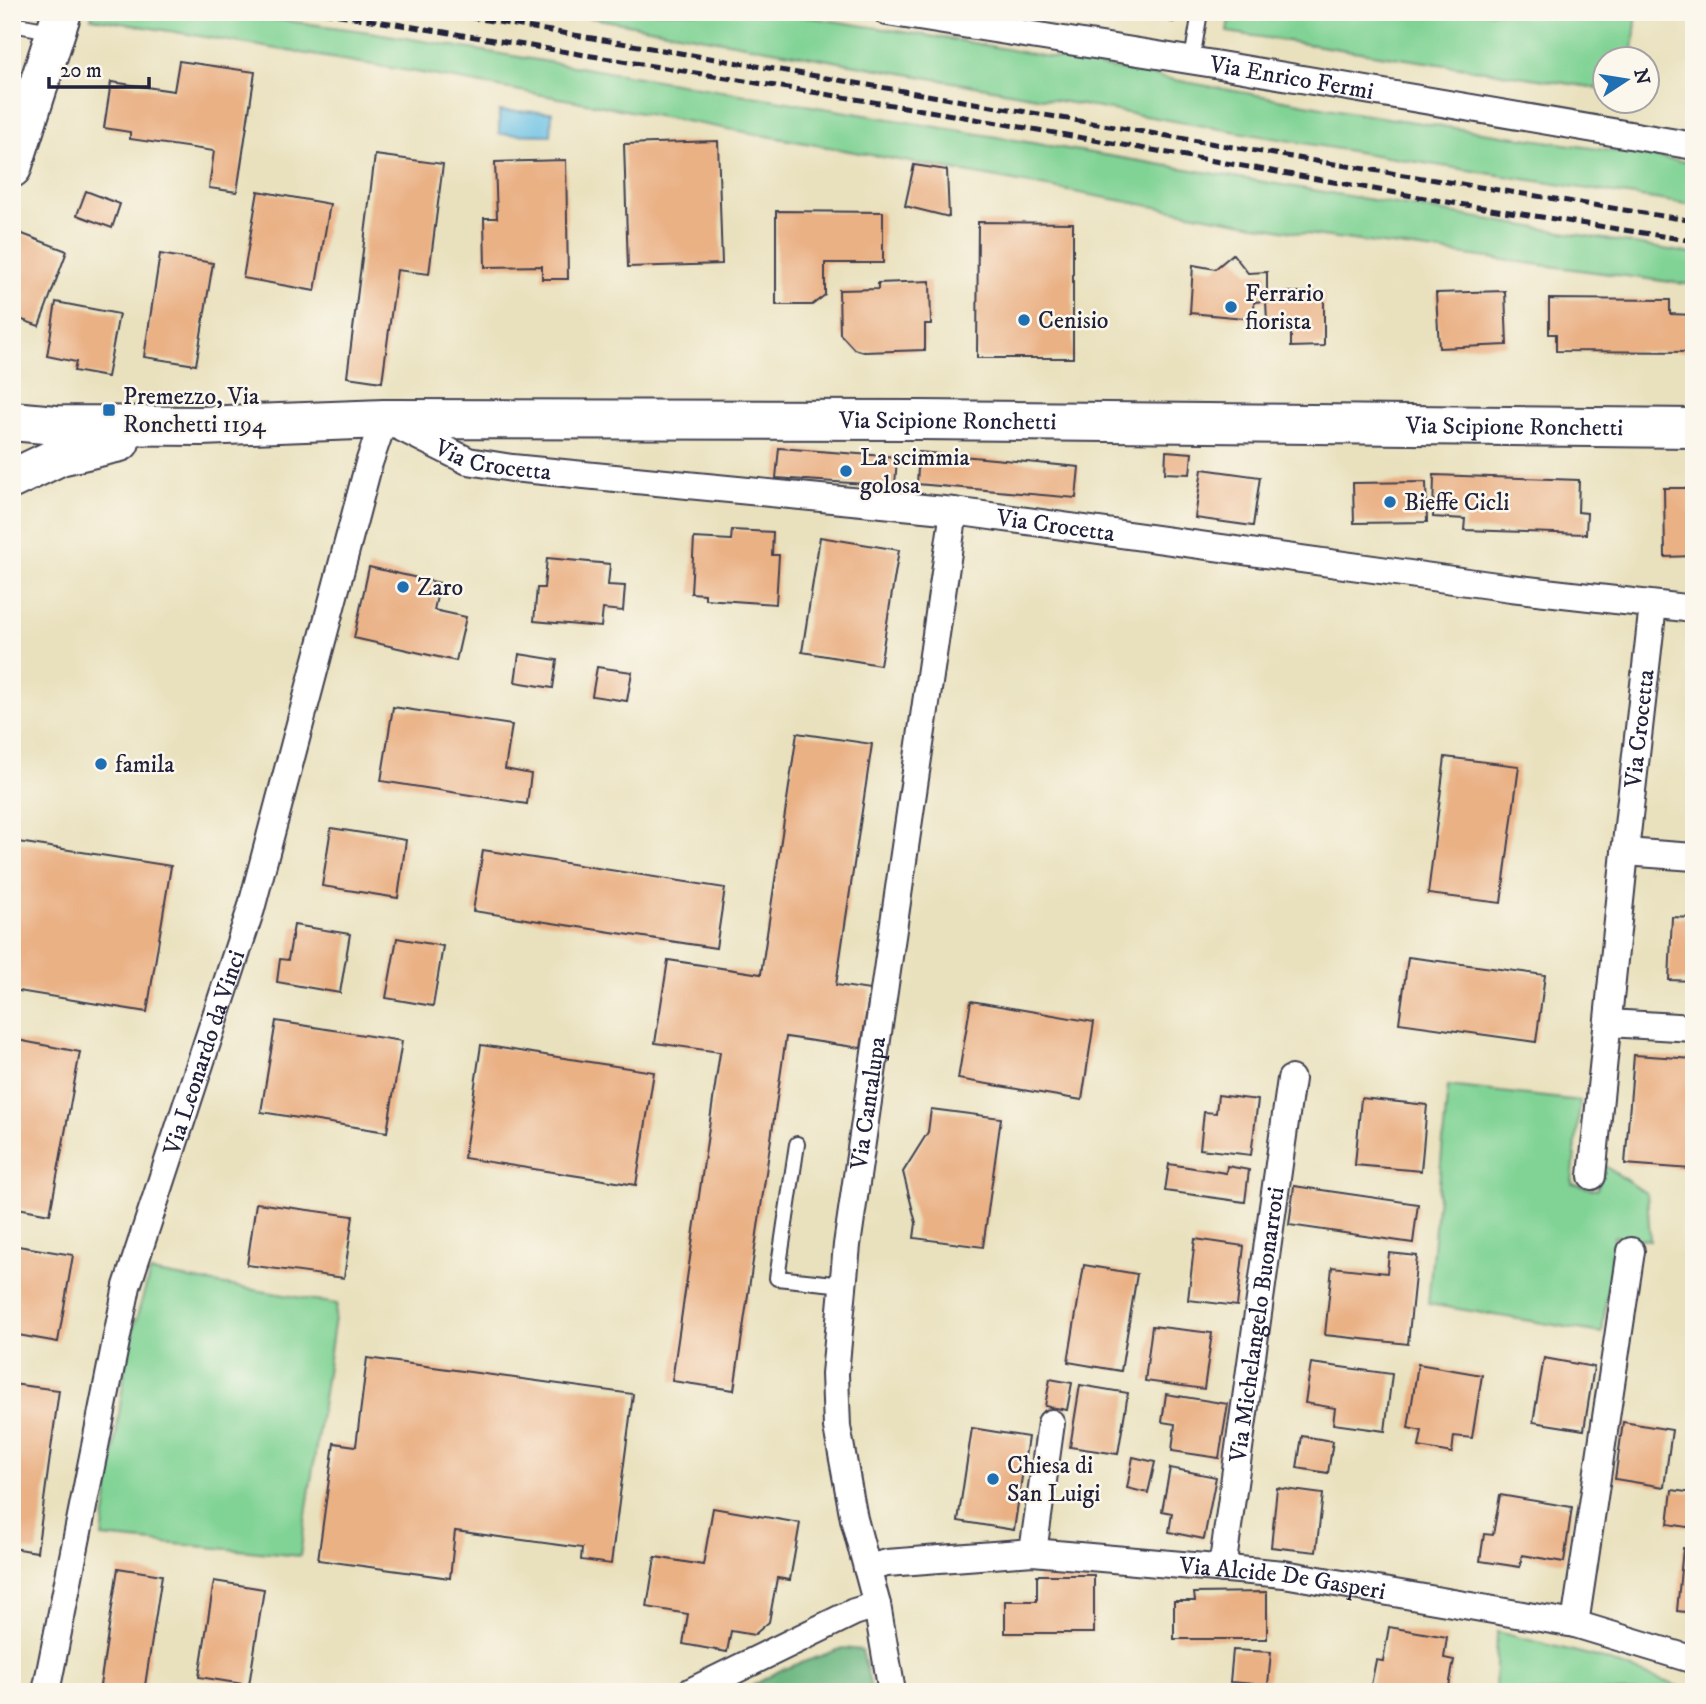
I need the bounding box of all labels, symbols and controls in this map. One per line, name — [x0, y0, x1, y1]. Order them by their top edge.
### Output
scale bar — [49, 46, 149, 90]
north arrow — [1590, 46, 1660, 116]
street label: Via Enrico Fermi — [1206, 49, 1376, 107]
text: 20 m — [60, 58, 102, 84]
text: N — [1628, 67, 1654, 87]
place label: Ferrario fiorista — [1245, 279, 1324, 337]
marker: Ferrario fiorista — [1223, 299, 1239, 315]
place label: Cenisio — [1038, 306, 1109, 336]
marker: Cenisio — [1016, 312, 1032, 328]
place label: Premezzo, Via Ronchetti 1194 — [123, 382, 267, 440]
marker: Premezzo, Via Ronchetti 1194 — [101, 402, 117, 418]
street label: Via Scipione Ronchetti — [838, 406, 1057, 437]
street label: Via Scipione Ronchetti — [1405, 411, 1624, 443]
street label: Via Crocetta — [429, 432, 553, 488]
place label: La scimmia golosa — [860, 443, 970, 501]
marker: La scimmia golosa — [838, 463, 854, 479]
place label: Bieffe Cicli — [1404, 488, 1509, 518]
marker: Bieffe Cicli — [1382, 494, 1398, 510]
street label: Via Crocetta — [994, 503, 1117, 549]
place label: Zaro — [417, 573, 463, 603]
marker: Zaro — [395, 579, 411, 595]
street label: Via Crocetta — [1618, 667, 1662, 790]
place label: famila — [115, 750, 175, 780]
marker: famila — [93, 756, 109, 772]
street label: Via Leonardo da Vinci — [157, 947, 252, 1160]
street label: Via Cantalupa — [844, 1034, 893, 1173]
street label: Via Michelangelo Buonarroti — [1223, 1185, 1292, 1465]
place label: Chiesa di San Luigi — [1007, 1451, 1100, 1509]
marker: Chiesa di San Luigi — [985, 1471, 1001, 1487]
street label: Via Alcide De Gasperi — [1177, 1551, 1388, 1607]

